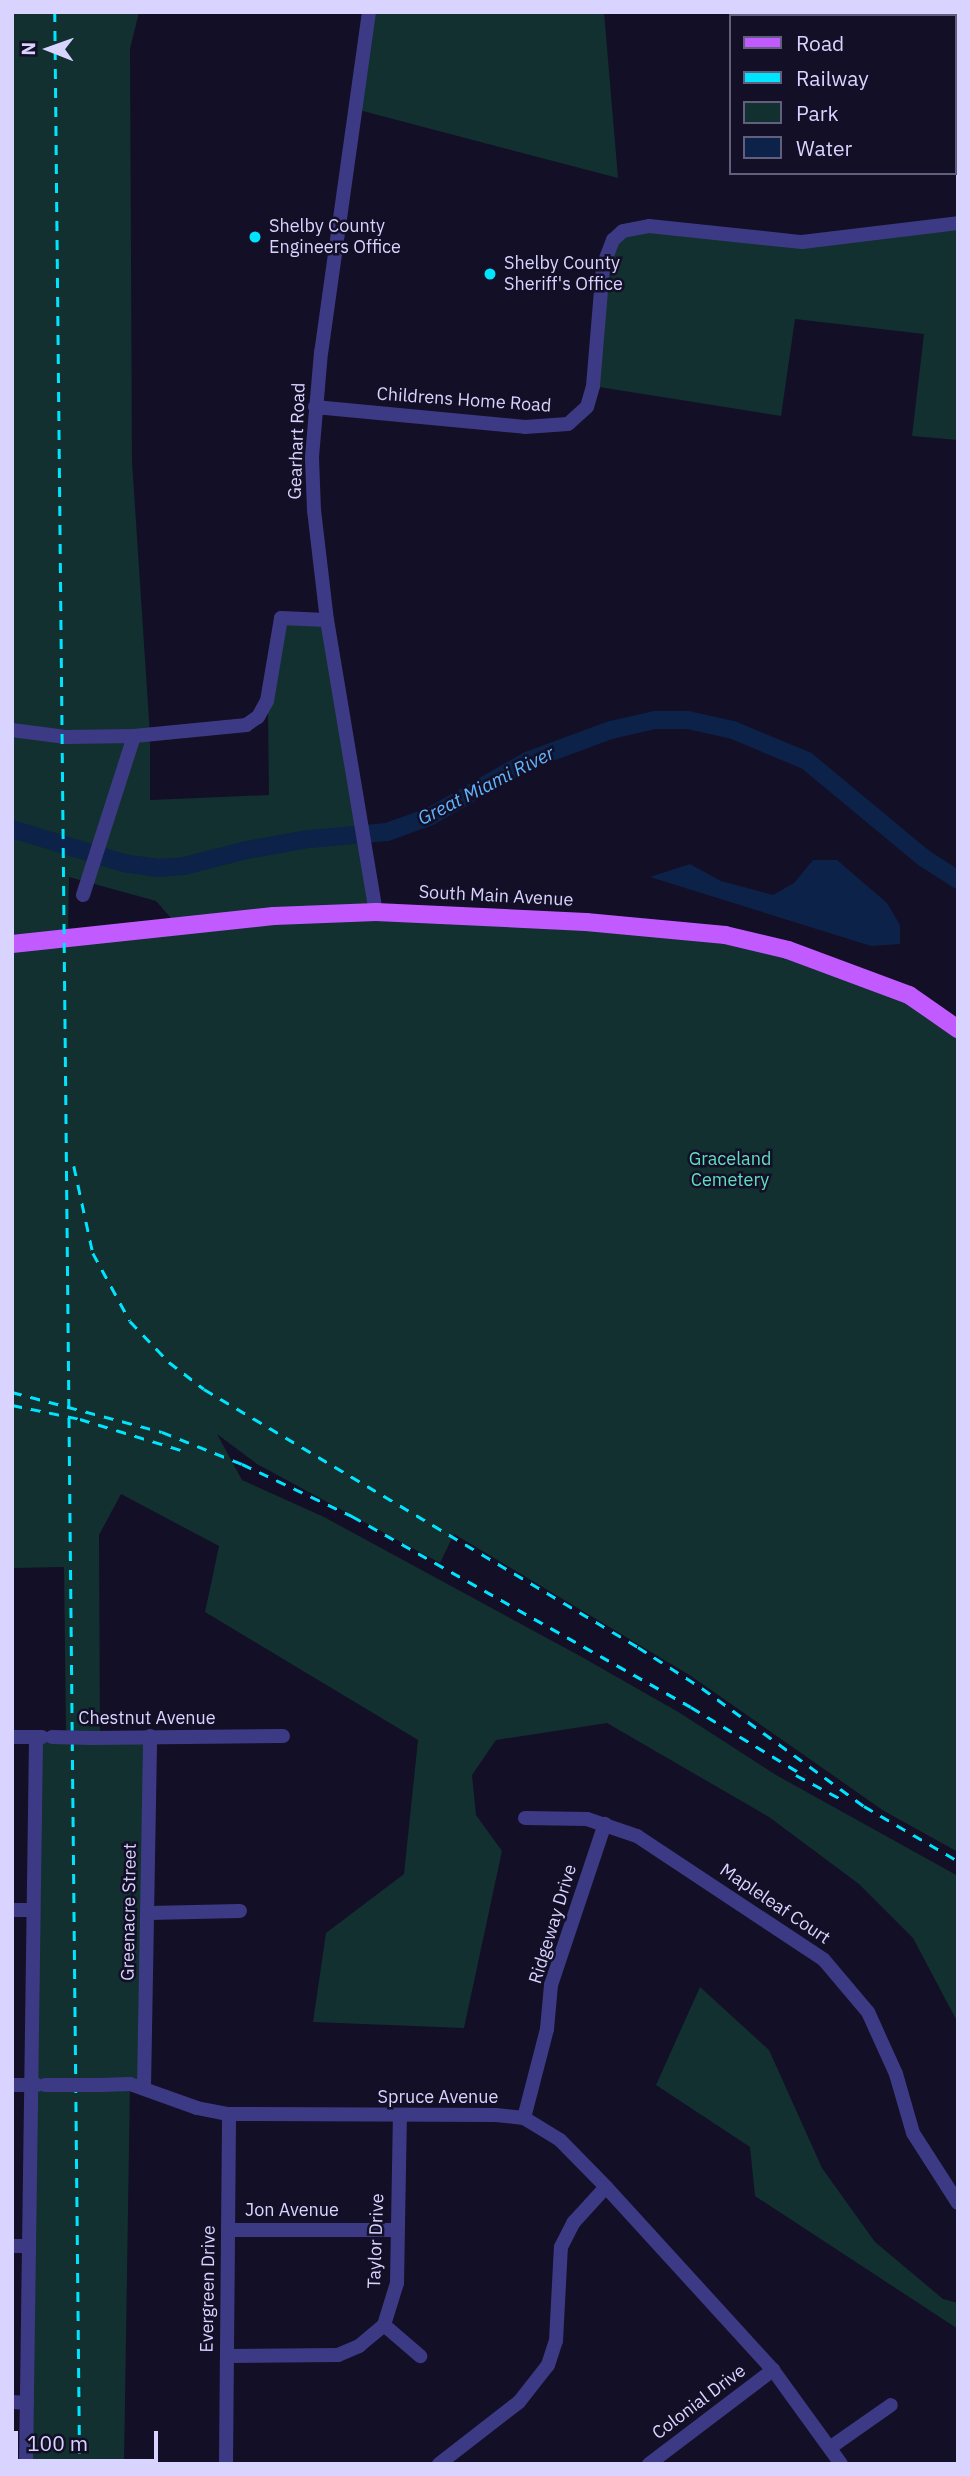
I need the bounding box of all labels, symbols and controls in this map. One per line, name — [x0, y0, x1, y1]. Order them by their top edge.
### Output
north arrow — [14, 14, 84, 84]
legend — [729, 14, 956, 175]
text: Road — [796, 29, 844, 57]
text: N — [16, 42, 40, 56]
text: Railway — [796, 64, 869, 92]
text: Park — [796, 99, 839, 127]
text: Water — [796, 134, 852, 162]
place label: Shelby County Engineers Office — [269, 216, 401, 258]
marker: Shelby County Engineers Office — [247, 229, 263, 245]
place label: Shelby County Sheriff's Office — [504, 253, 623, 296]
marker: Shelby County Sheriff's Office — [482, 266, 498, 282]
street label: Gearhart Road — [284, 382, 310, 500]
street label: Childrens Home Road — [376, 383, 552, 417]
water label: Great Miami River — [414, 742, 558, 830]
street label: South Main Avenue — [418, 881, 574, 911]
park label: Graceland Cemetery — [689, 1149, 771, 1192]
street label: Chestnut Avenue — [78, 1707, 216, 1729]
street label: Greenacre Street — [117, 1843, 141, 1981]
street label: Mapleleaf Court — [716, 1859, 834, 1949]
street label: Ridgeway Drive — [525, 1862, 581, 1986]
street label: Spruce Avenue — [378, 2086, 498, 2108]
street label: Taylor Drive — [364, 2193, 388, 2289]
street label: Jon Avenue — [245, 2199, 339, 2221]
street label: Evergreen Drive — [196, 2225, 220, 2353]
street label: Colonial Drive — [648, 2360, 750, 2444]
scale bar — [18, 2416, 161, 2460]
text: 100 m — [27, 2429, 88, 2457]

